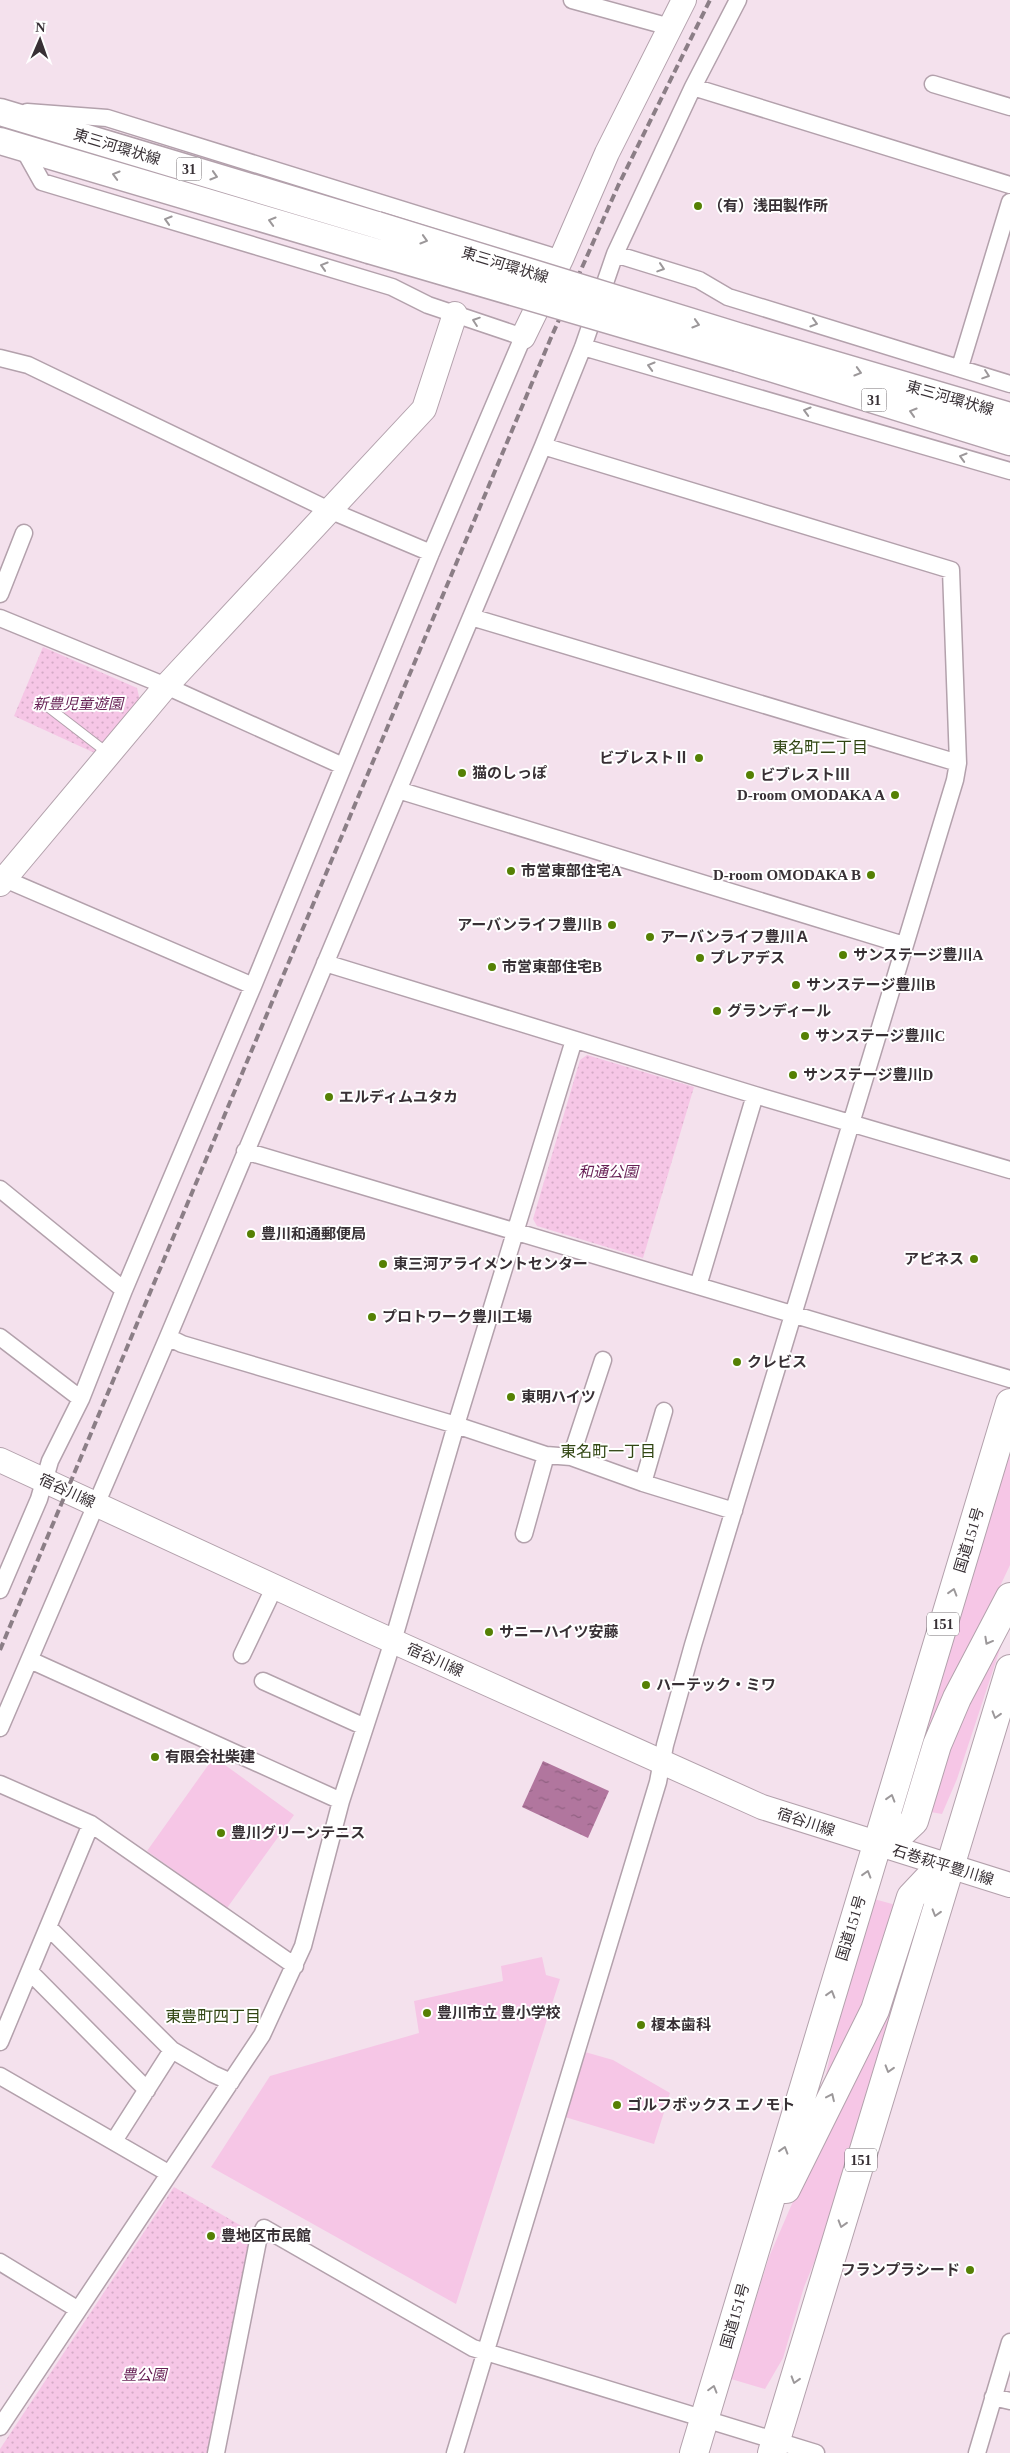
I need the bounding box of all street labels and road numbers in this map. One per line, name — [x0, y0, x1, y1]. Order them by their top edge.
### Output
street label: 東三河環状線 — [72, 125, 163, 168]
road number: 31 — [176, 157, 202, 180]
street label: 東三河環状線 — [460, 243, 551, 286]
street label: 東三河環状線 — [905, 377, 996, 418]
road number: 31 — [862, 388, 886, 412]
street label: 宿谷川線 — [36, 1471, 98, 1511]
street label: 国道151号 — [951, 1505, 987, 1575]
road number: 151 — [927, 1612, 959, 1636]
street label: 宿谷川線 — [404, 1640, 466, 1680]
street label: 宿谷川線 — [775, 1805, 837, 1839]
street label: 石巻萩平豊川線 — [890, 1842, 996, 1888]
street label: 国道151号 — [833, 1893, 869, 1963]
road number: 151 — [845, 2148, 877, 2172]
street label: 国道151号 — [718, 2281, 752, 2351]

